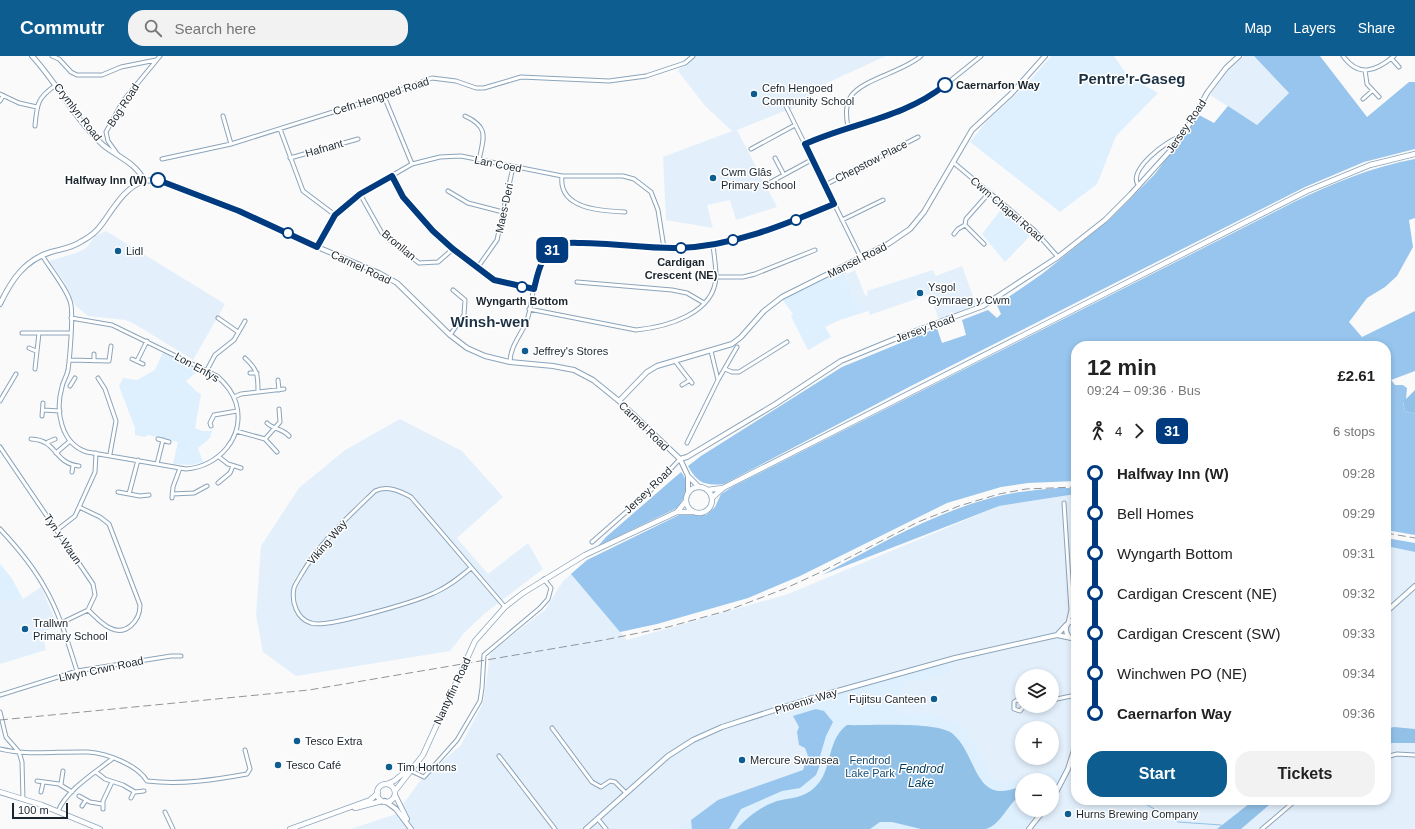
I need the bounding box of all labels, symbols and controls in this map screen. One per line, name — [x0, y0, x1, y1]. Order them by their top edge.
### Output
search box — [128, 10, 408, 46]
text: Commutr — [20, 17, 104, 38]
icon: search — [142, 17, 164, 39]
text: Search here — [174, 20, 256, 37]
text: Map — [1244, 20, 1272, 36]
text: Layers — [1294, 20, 1336, 36]
text: Share — [1358, 20, 1395, 36]
district label: Pentre'r-Gaseg — [1079, 70, 1185, 87]
street label: Cefn Hengoed Road — [331, 75, 431, 117]
marker: Caernarfon Way — [937, 77, 953, 93]
place label: Caernarfon Way — [956, 79, 1041, 91]
street label: Crymlyn Road — [52, 81, 104, 143]
street label: Bog Road — [105, 81, 141, 129]
place label: Cefn Hengoed Community School — [762, 82, 854, 107]
marker: Cefn Hengoed Community School — [749, 89, 759, 99]
street label: Jersey Road — [1164, 97, 1208, 155]
street label: Hafnant — [304, 137, 344, 159]
street label: Chepstow Place — [833, 138, 909, 184]
street label: Lan Coed — [473, 154, 523, 174]
place label: Cwm Glâs Primary School — [721, 166, 796, 191]
marker: Halfway Inn (W) — [150, 172, 166, 188]
marker: Cwm Glâs Primary School — [708, 173, 718, 183]
place label: Halfway Inn (W) — [65, 174, 147, 186]
street label: Cwm Chapel Road — [968, 174, 1046, 244]
street label: Maes-Deri — [493, 182, 515, 234]
unlabelled marker — [790, 214, 802, 226]
unlabelled marker — [282, 227, 294, 239]
street label: Bronllan — [380, 227, 418, 263]
unlabelled marker — [727, 234, 739, 246]
line badge: 31 — [534, 237, 570, 263]
street label: Mansel Road — [825, 240, 889, 280]
text: 31 — [544, 242, 560, 258]
marker: Cardigan Crescent (NE) — [675, 242, 687, 254]
place label: Lidl — [126, 245, 143, 257]
marker: Lidl — [113, 246, 123, 256]
street label: Carmel Road — [329, 248, 393, 286]
place label: Cardigan Crescent (NE) — [645, 256, 718, 281]
marker: Wyngarth Bottom — [516, 281, 528, 293]
place label: Ysgol Gymraeg y Cwm — [928, 281, 1010, 306]
marker: Ysgol Gymraeg y Cwm — [915, 288, 925, 298]
place label: Wyngarth Bottom — [476, 295, 568, 307]
street label: Jersey Road — [894, 312, 956, 344]
district label: Winsh-wen — [450, 313, 530, 330]
place label: Jeffrey's Stores — [533, 345, 609, 357]
marker: Jeffrey's Stores — [520, 346, 530, 356]
street label: Lon Enfys — [173, 350, 222, 384]
text: 12 min — [1087, 355, 1157, 380]
text: £2.61 — [1337, 367, 1375, 384]
text: 09:24 – 09:36 · Bus — [1087, 383, 1200, 398]
street label: Carmel Road — [617, 399, 671, 453]
icon: walk — [1087, 420, 1109, 442]
icon: forward — [1128, 420, 1150, 442]
text: 31 — [1164, 423, 1180, 439]
text: 4 — [1115, 424, 1122, 439]
text: 6 stops — [1333, 424, 1375, 439]
street label: Jersey Road — [622, 464, 674, 516]
text: Halfway Inn (W) — [1117, 465, 1229, 482]
text: 09:28 — [1342, 466, 1375, 481]
text: Bell Homes — [1117, 505, 1194, 522]
text: 09:29 — [1342, 506, 1375, 521]
street label: Tyn y Waun — [42, 512, 84, 566]
street label: Viking Way — [305, 517, 349, 567]
text: Wyngarth Bottom — [1117, 545, 1233, 562]
text: 09:31 — [1342, 546, 1375, 561]
text: Cardigan Crescent (NE) — [1117, 585, 1277, 602]
text: 09:32 — [1342, 586, 1375, 601]
place label: Trallwn Primary School — [33, 617, 108, 642]
marker: Trallwn Primary School — [20, 624, 30, 634]
text: Cardigan Crescent (SW) — [1117, 625, 1280, 642]
text: 09:33 — [1342, 626, 1375, 641]
street label: Llwyn Crwn Road — [58, 654, 144, 684]
street label: Nantyffin Road — [431, 656, 473, 726]
text: Winchwen PO (NE) — [1117, 665, 1247, 682]
text: 09:34 — [1342, 666, 1375, 681]
map controls — [1015, 669, 1059, 817]
button: layers — [1015, 669, 1059, 713]
street label: Phoenix Way — [773, 686, 839, 716]
place label: Fujitsu Canteen — [849, 693, 926, 705]
marker: Fujitsu Canteen — [929, 694, 939, 704]
text: Caernarfon Way — [1117, 705, 1231, 722]
text: 09:36 — [1342, 706, 1375, 721]
button: + — [1015, 721, 1059, 765]
place label: Tesco Extra — [305, 735, 363, 747]
marker: Tesco Extra — [292, 736, 302, 746]
button: Start — [1087, 751, 1227, 797]
button: Tickets — [1235, 751, 1375, 797]
place label: Mercure Swansea — [750, 754, 840, 766]
park label: Fendrod Lake Park — [845, 754, 895, 779]
marker: Mercure Swansea — [737, 755, 747, 765]
place label: Tesco Café — [286, 759, 341, 771]
marker: Tesco Café — [273, 760, 283, 770]
place label: Tim Hortons — [397, 761, 457, 773]
marker: Tim Hortons — [384, 762, 394, 772]
water label: Fendrod Lake — [899, 762, 944, 790]
button: − — [1015, 773, 1059, 817]
scale bar — [12, 801, 68, 820]
text: 100 m — [18, 804, 49, 816]
place label: Hurns Brewing Company — [1076, 808, 1199, 820]
marker: Hurns Brewing Company — [1063, 809, 1073, 819]

